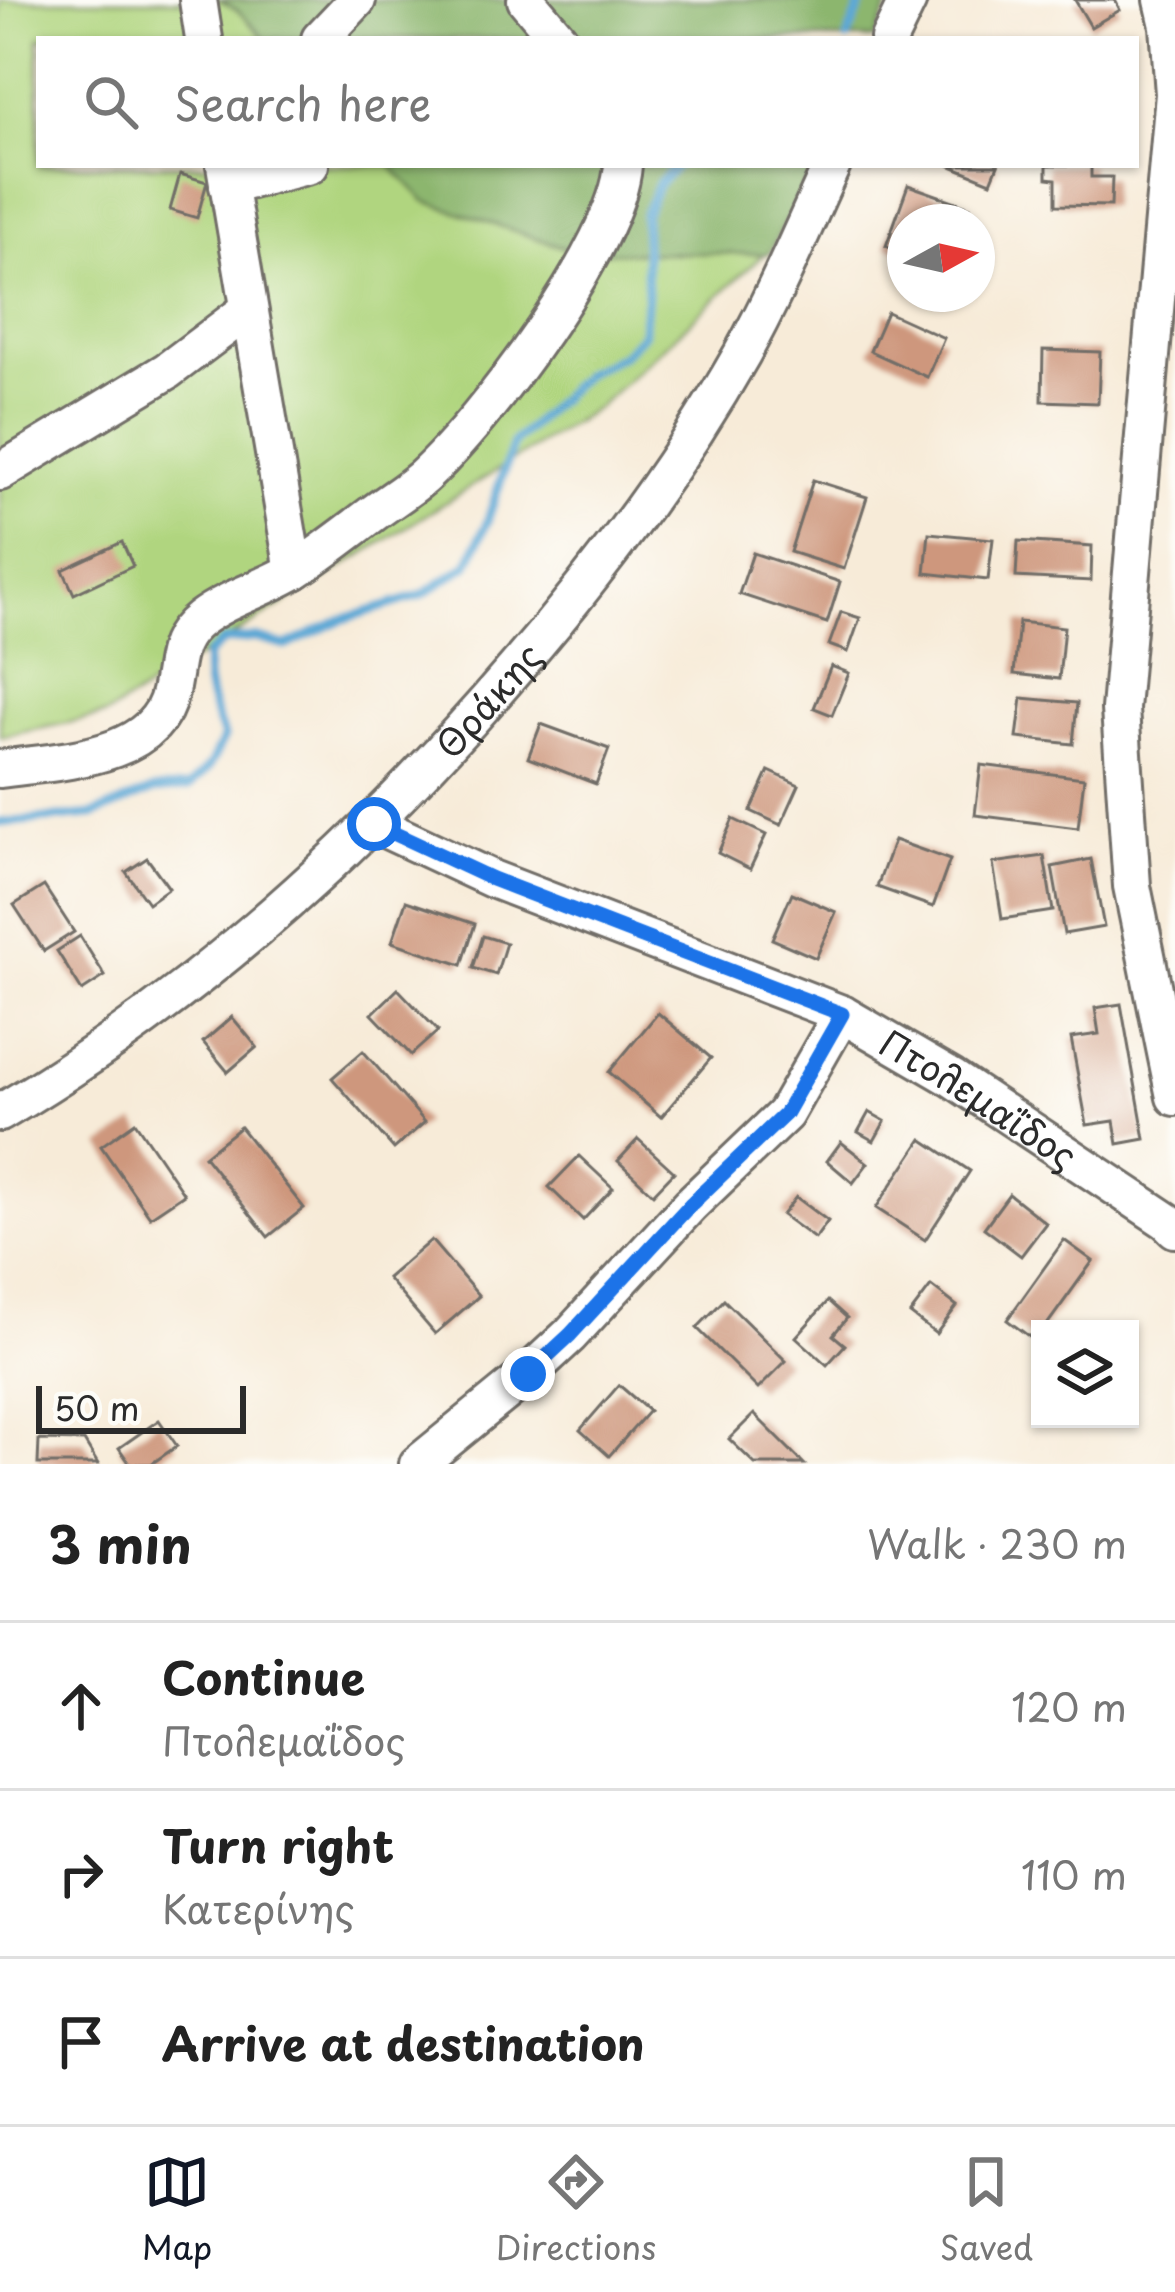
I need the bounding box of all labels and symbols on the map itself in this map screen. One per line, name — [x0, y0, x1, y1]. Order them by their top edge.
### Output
north arrow — [887, 204, 995, 312]
street label: Θράκης — [422, 630, 554, 770]
route start — [347, 797, 401, 851]
street label: Πτολεμαΐδος — [870, 1015, 1088, 1181]
route end — [501, 1347, 555, 1401]
scale bar — [36, 1380, 246, 1433]

